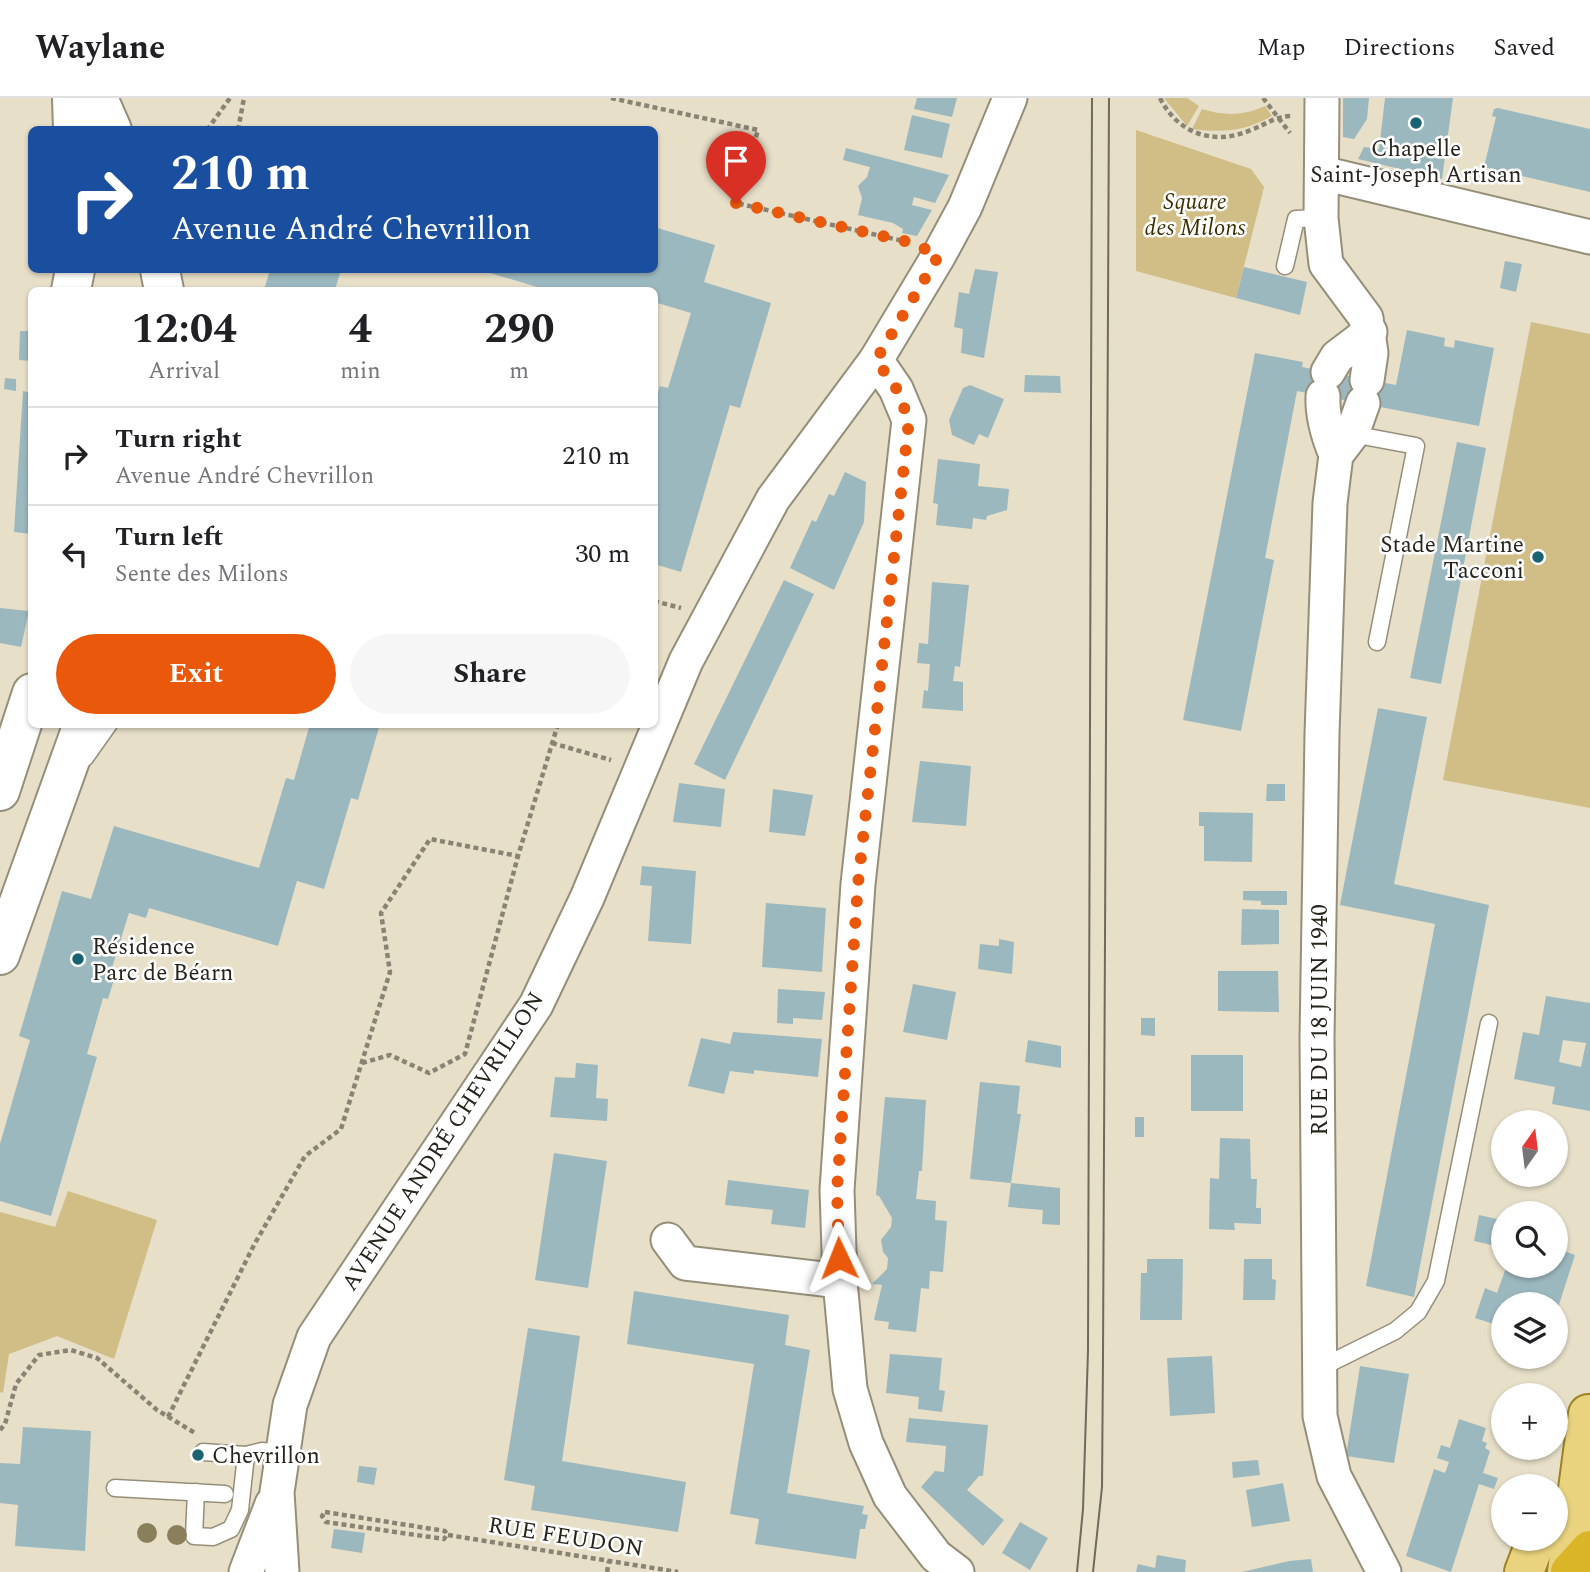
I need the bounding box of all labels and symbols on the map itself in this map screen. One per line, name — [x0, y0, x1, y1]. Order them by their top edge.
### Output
marker: Chapelle Saint-Joseph Artisan — [1408, 115, 1424, 131]
pin — [706, 131, 766, 203]
place label: Chapelle Saint-Joseph Artisan — [1310, 132, 1522, 193]
park label: Square des Milons — [1144, 185, 1246, 246]
place label: Stade Martine Tacconi — [1380, 528, 1524, 589]
marker: Stade Martine Tacconi — [1530, 549, 1546, 565]
street label: RUE DU 18 JUIN 1940 — [1303, 904, 1338, 1136]
place label: Résidence Parc de Béarn — [92, 930, 233, 991]
marker: Résidence Parc de Béarn — [70, 951, 86, 967]
street label: AVENUE ANDRÉ CHEVRILLON — [333, 985, 554, 1299]
north arrow — [1491, 1110, 1568, 1186]
position arrow — [802, 1221, 876, 1295]
place label: Chevrillon — [212, 1439, 320, 1474]
marker: Chevrillon — [190, 1447, 206, 1463]
street label: RUE FEUDON — [486, 1508, 646, 1567]

